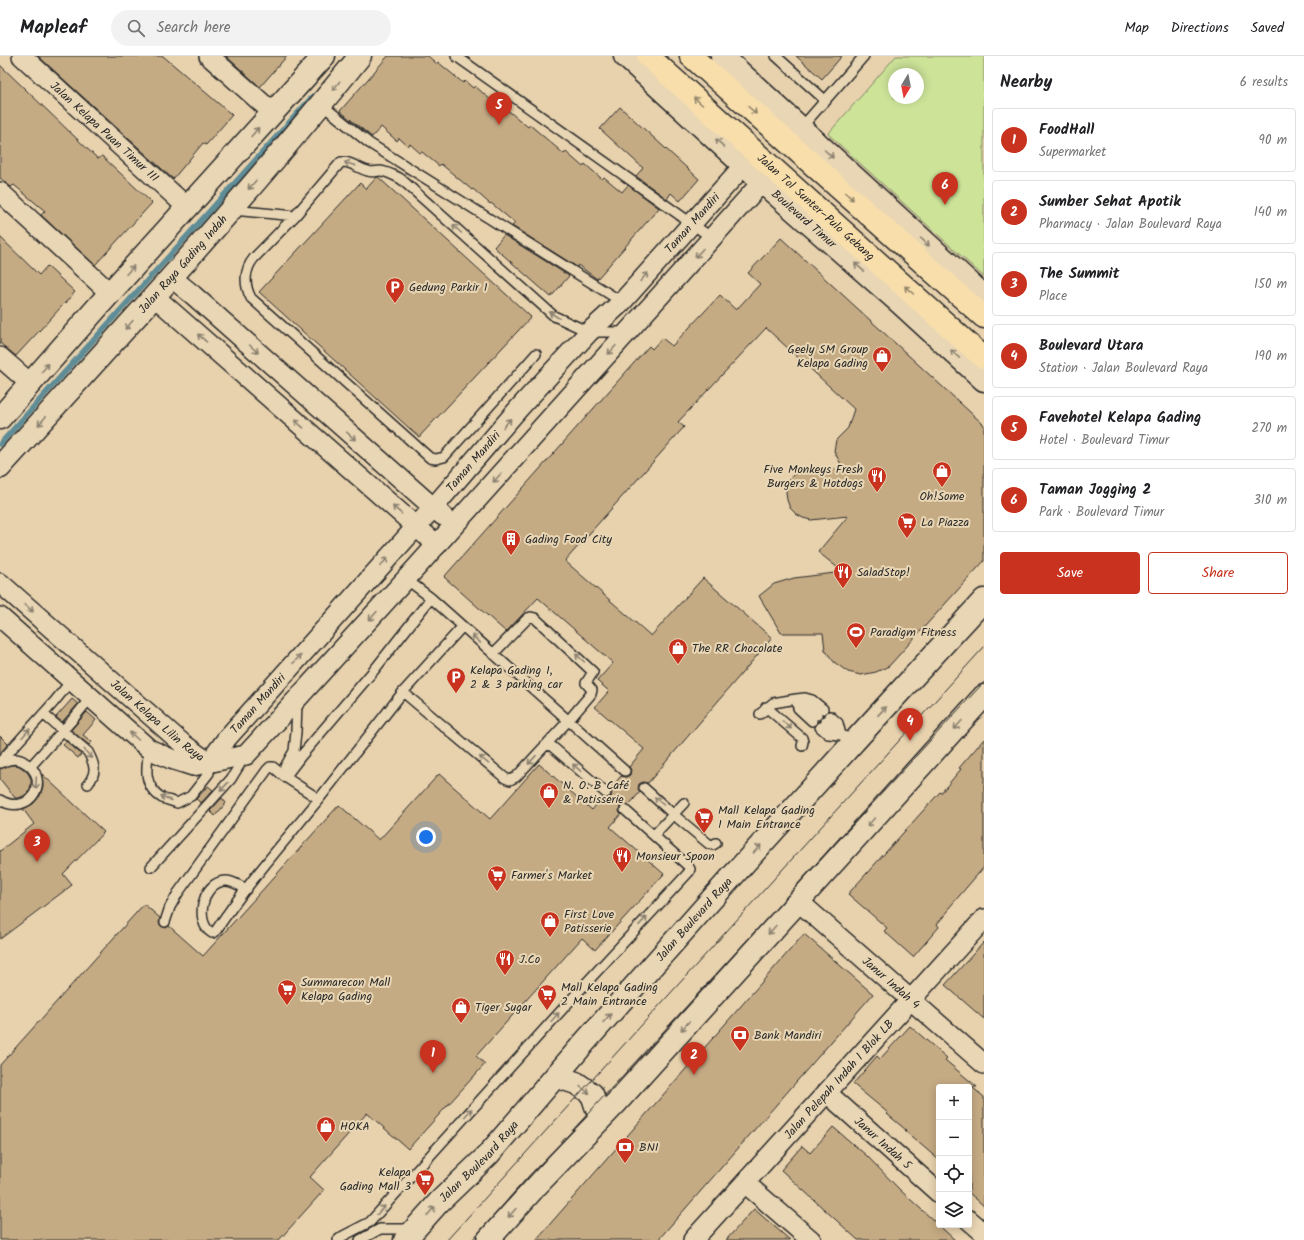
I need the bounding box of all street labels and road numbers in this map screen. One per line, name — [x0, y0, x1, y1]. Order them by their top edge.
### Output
street label: Jalan Kelapa Puan Timur III — [45, 77, 163, 187]
street label: Jalan Tol Sunter–Pulo Gebang — [753, 149, 879, 266]
street label: Boulevard Timur — [767, 185, 841, 254]
street label: Taman Mandiri — [660, 188, 726, 258]
street label: Jalan Raya Gading Indah — [134, 211, 232, 318]
street label: Taman Mandiri — [442, 426, 506, 497]
street label: Taman Mandiri — [226, 669, 291, 738]
street label: Jalan Kelapa Lilin Raya — [106, 675, 208, 767]
street label: Jalan Boulevard Raya — [651, 873, 738, 966]
street label: Janur Indah 4 — [858, 952, 925, 1014]
street label: Jalan Pelepah Indah 1 Blok LB — [780, 1015, 899, 1144]
street label: Janur Indah 5 — [850, 1112, 917, 1175]
street label: Jalan Boulevard Raya — [435, 1116, 524, 1207]

